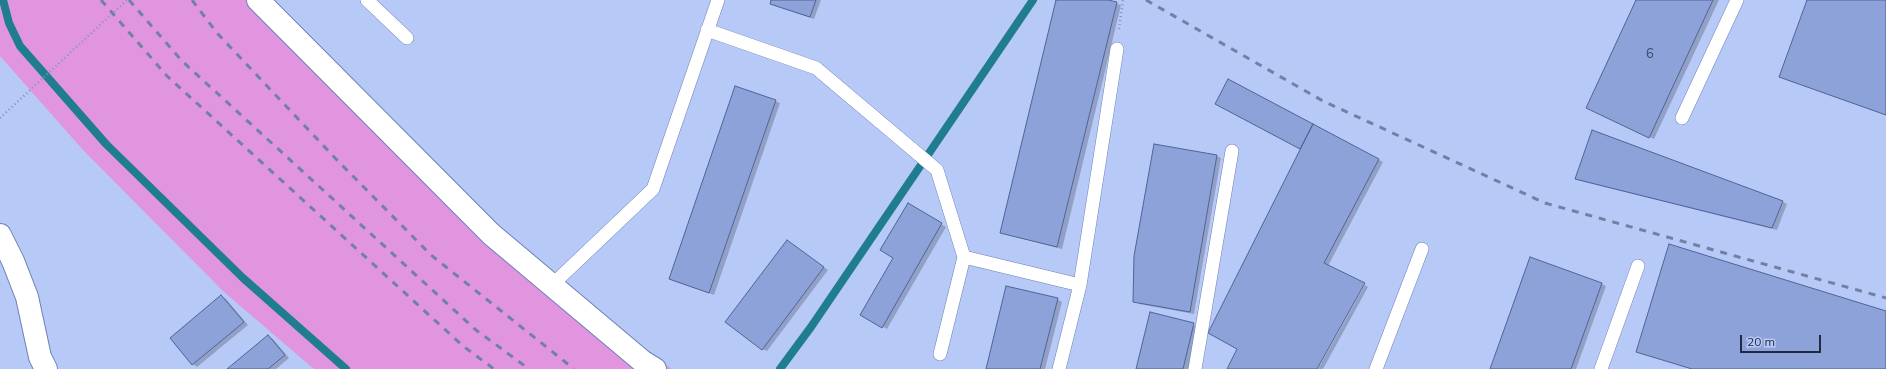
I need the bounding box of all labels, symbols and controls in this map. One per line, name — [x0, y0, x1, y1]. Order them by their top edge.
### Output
house number: 6 — [1646, 46, 1654, 62]
scale bar — [1742, 327, 1823, 353]
text: 20 m — [1747, 334, 1775, 349]

